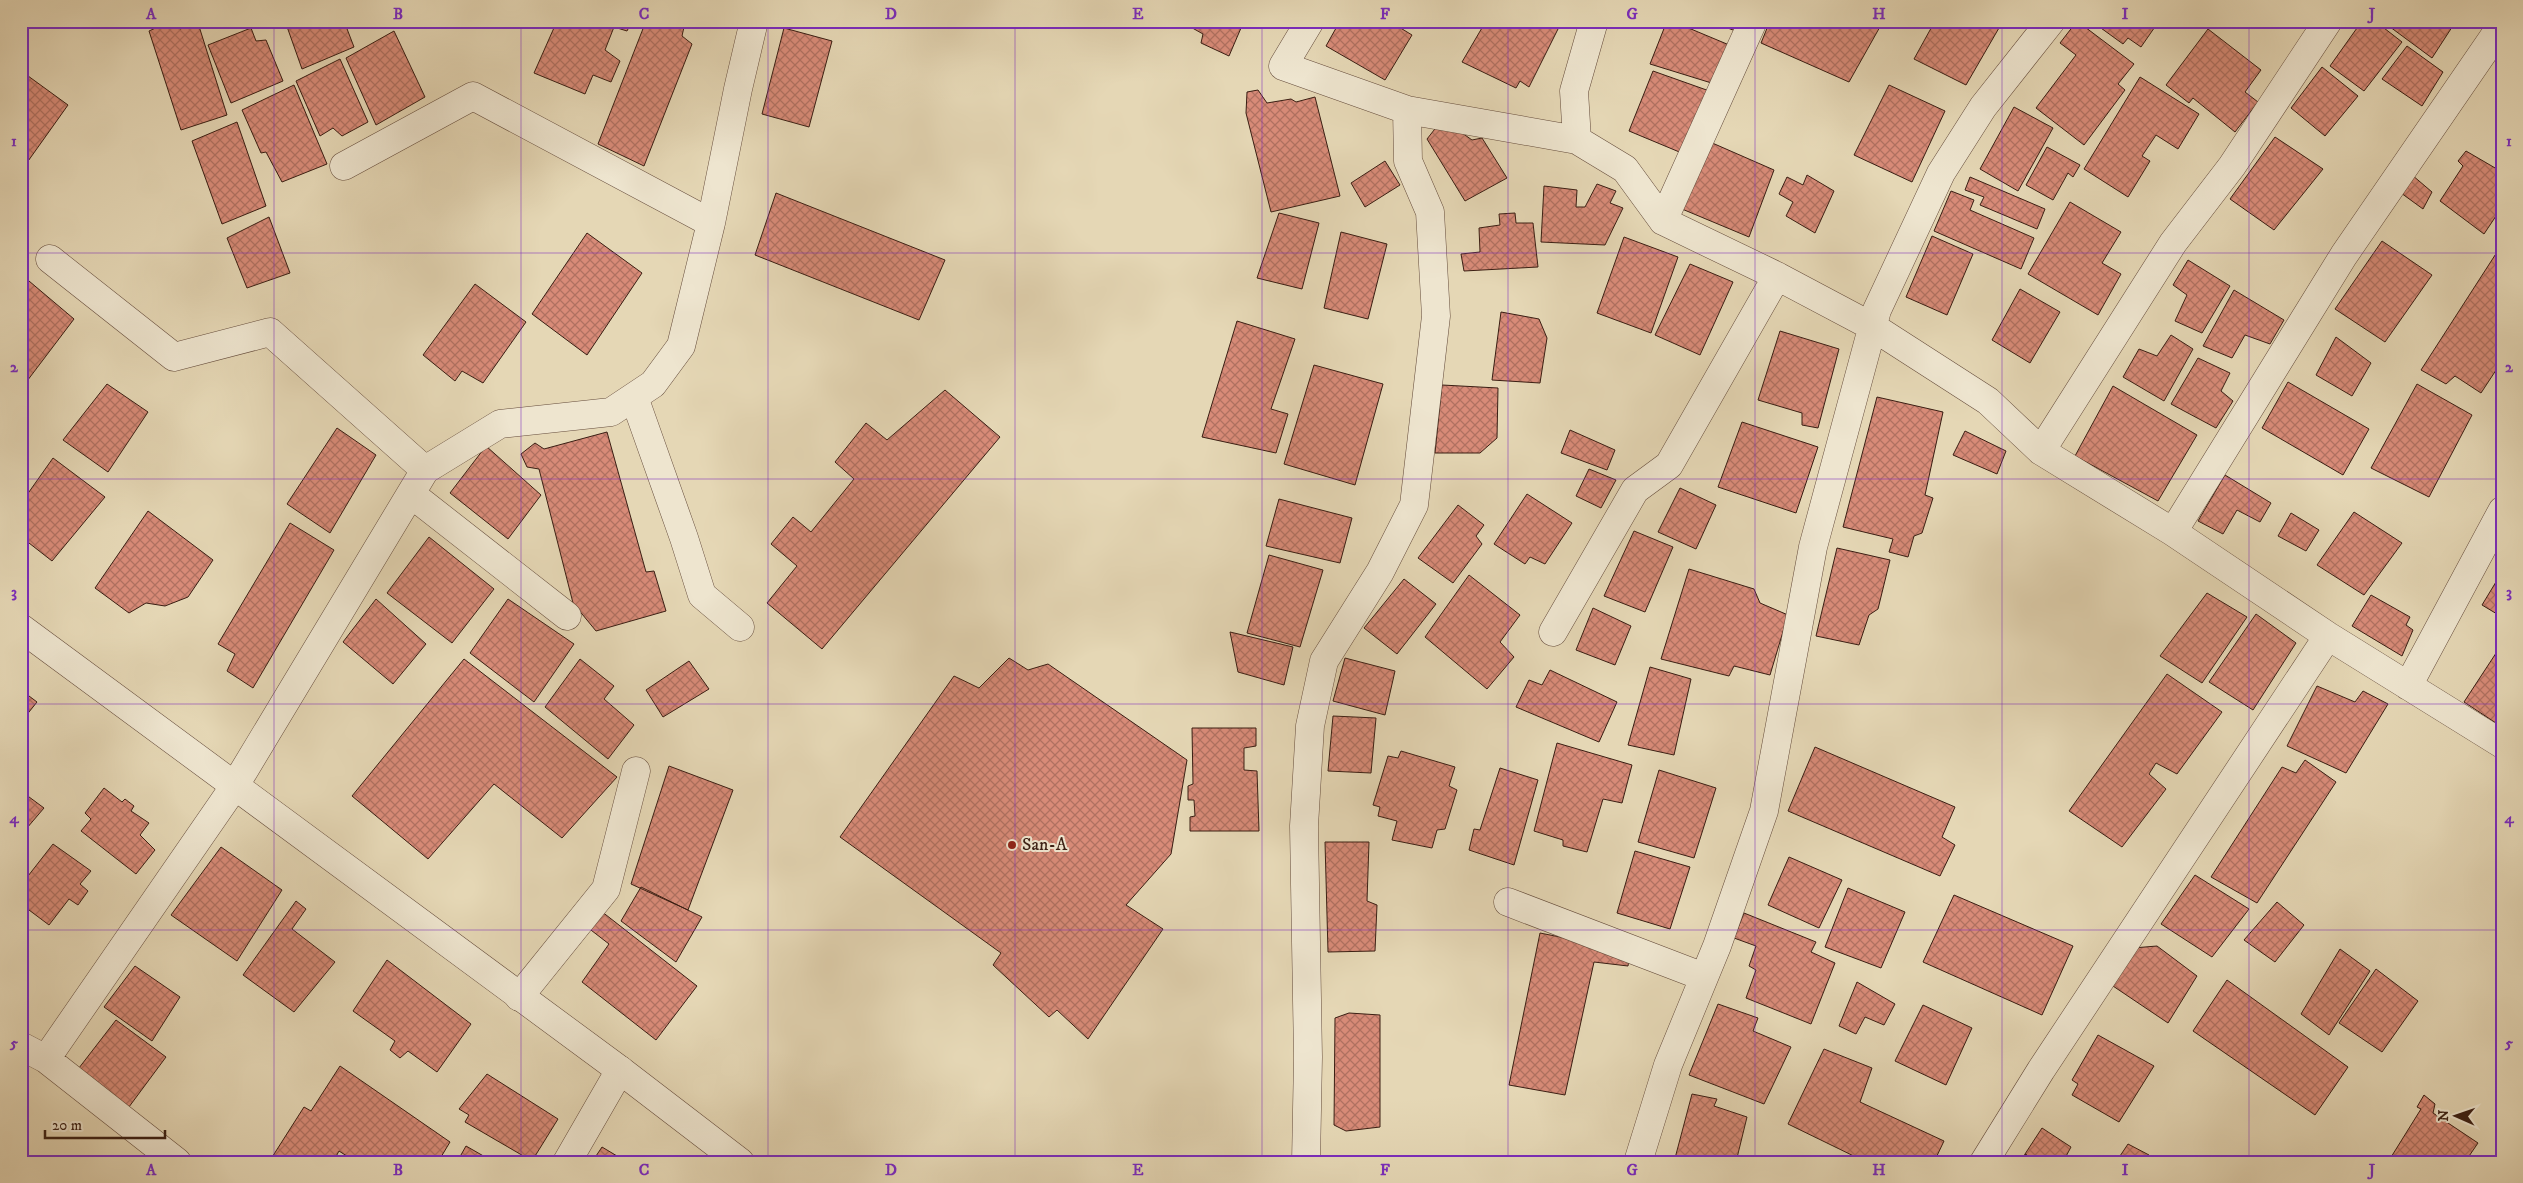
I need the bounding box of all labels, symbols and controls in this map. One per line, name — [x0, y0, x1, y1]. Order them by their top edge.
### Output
text: A — [145, 4, 157, 24]
text: B — [393, 4, 403, 24]
text: C — [639, 4, 649, 24]
text: D — [885, 4, 897, 24]
text: E — [1132, 4, 1144, 24]
text: F — [1380, 4, 1390, 24]
text: G — [1626, 4, 1638, 24]
text: H — [1872, 4, 1886, 24]
text: I — [2122, 4, 2129, 24]
text: J — [2367, 4, 2376, 24]
text: 1 — [11, 131, 17, 151]
text: 1 — [2506, 131, 2512, 151]
text: 2 — [10, 357, 19, 377]
text: 2 — [2505, 357, 2514, 377]
text: 3 — [11, 582, 17, 602]
text: 3 — [2506, 582, 2512, 602]
text: 4 — [8, 808, 19, 828]
text: 4 — [2503, 808, 2514, 828]
place label: San-A — [1022, 834, 1068, 856]
marker: San-A — [1006, 839, 1018, 851]
text: 5 — [9, 1033, 18, 1053]
text: 5 — [2504, 1033, 2513, 1053]
north arrow — [2430, 1090, 2480, 1140]
scale bar — [45, 1108, 165, 1140]
text: N — [2435, 1109, 2453, 1122]
text: 20 m — [52, 1116, 82, 1135]
text: A — [145, 1160, 157, 1180]
text: B — [393, 1160, 403, 1180]
text: C — [639, 1160, 649, 1180]
text: D — [885, 1160, 897, 1180]
text: E — [1132, 1160, 1144, 1180]
text: F — [1380, 1160, 1390, 1180]
text: G — [1626, 1160, 1638, 1180]
text: H — [1872, 1160, 1886, 1180]
text: I — [2122, 1160, 2129, 1180]
text: J — [2367, 1160, 2376, 1180]

